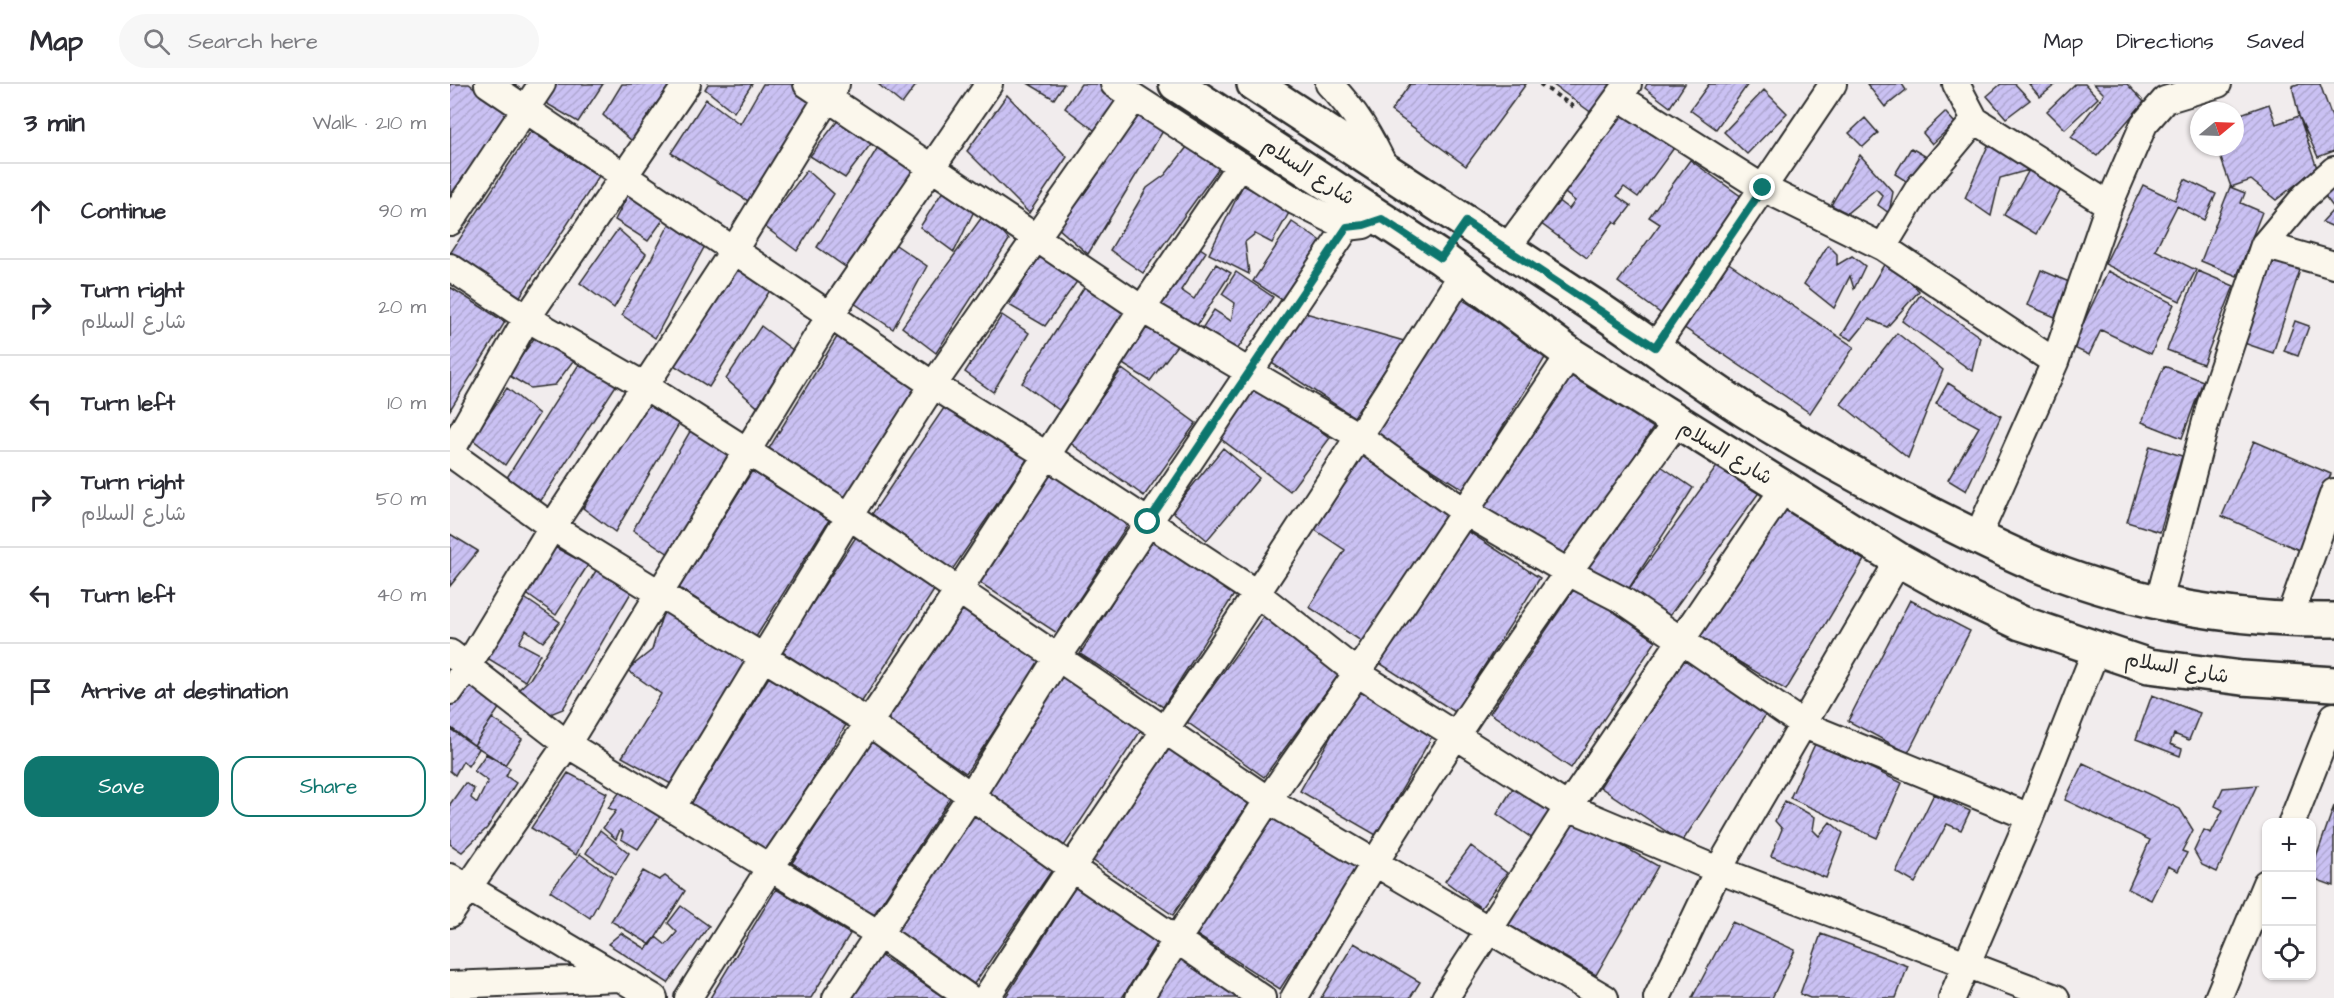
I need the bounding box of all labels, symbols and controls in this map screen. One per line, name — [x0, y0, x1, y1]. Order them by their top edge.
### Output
search box — [119, 14, 539, 68]
text: Map — [30, 22, 83, 61]
icon: search — [140, 25, 173, 58]
text: Search here — [188, 26, 318, 57]
text: Map — [2043, 27, 2083, 56]
text: Directions — [2116, 27, 2214, 56]
text: Saved — [2247, 27, 2304, 56]
north arrow — [2190, 102, 2244, 156]
text: 3 min — [24, 105, 85, 141]
text: Walk · 210 m — [313, 109, 426, 137]
street label: شارع السلام — [1257, 132, 1360, 212]
route end — [1749, 174, 1775, 200]
icon: ahead — [24, 195, 57, 228]
text: Continue — [81, 196, 166, 227]
text: 90 m — [378, 197, 426, 225]
text: Turn right — [81, 275, 184, 306]
icon: right — [24, 291, 57, 324]
text: 20 m — [378, 293, 426, 321]
text: شارع السلام — [81, 308, 186, 336]
icon: left — [24, 387, 57, 420]
text: Turn left — [81, 388, 175, 419]
text: 10 m — [387, 389, 426, 417]
street label: شارع السلام — [1673, 414, 1778, 492]
text: Turn right — [81, 467, 184, 498]
icon: right — [24, 483, 57, 516]
text: 50 m — [376, 485, 426, 513]
text: شارع السلام — [81, 500, 186, 528]
route start — [1134, 508, 1160, 534]
icon: left — [24, 579, 57, 612]
text: Turn left — [81, 580, 175, 611]
text: 40 m — [376, 581, 426, 609]
street label: شارع السلام — [2123, 645, 2231, 691]
icon: arrive — [24, 675, 57, 708]
text: Arrive at destination — [81, 676, 288, 707]
button: Save — [24, 756, 219, 817]
button: Share — [231, 756, 426, 817]
map controls — [2262, 818, 2316, 980]
button: + — [2262, 818, 2316, 872]
button: − — [2262, 872, 2316, 926]
button: locate — [2262, 926, 2316, 980]

